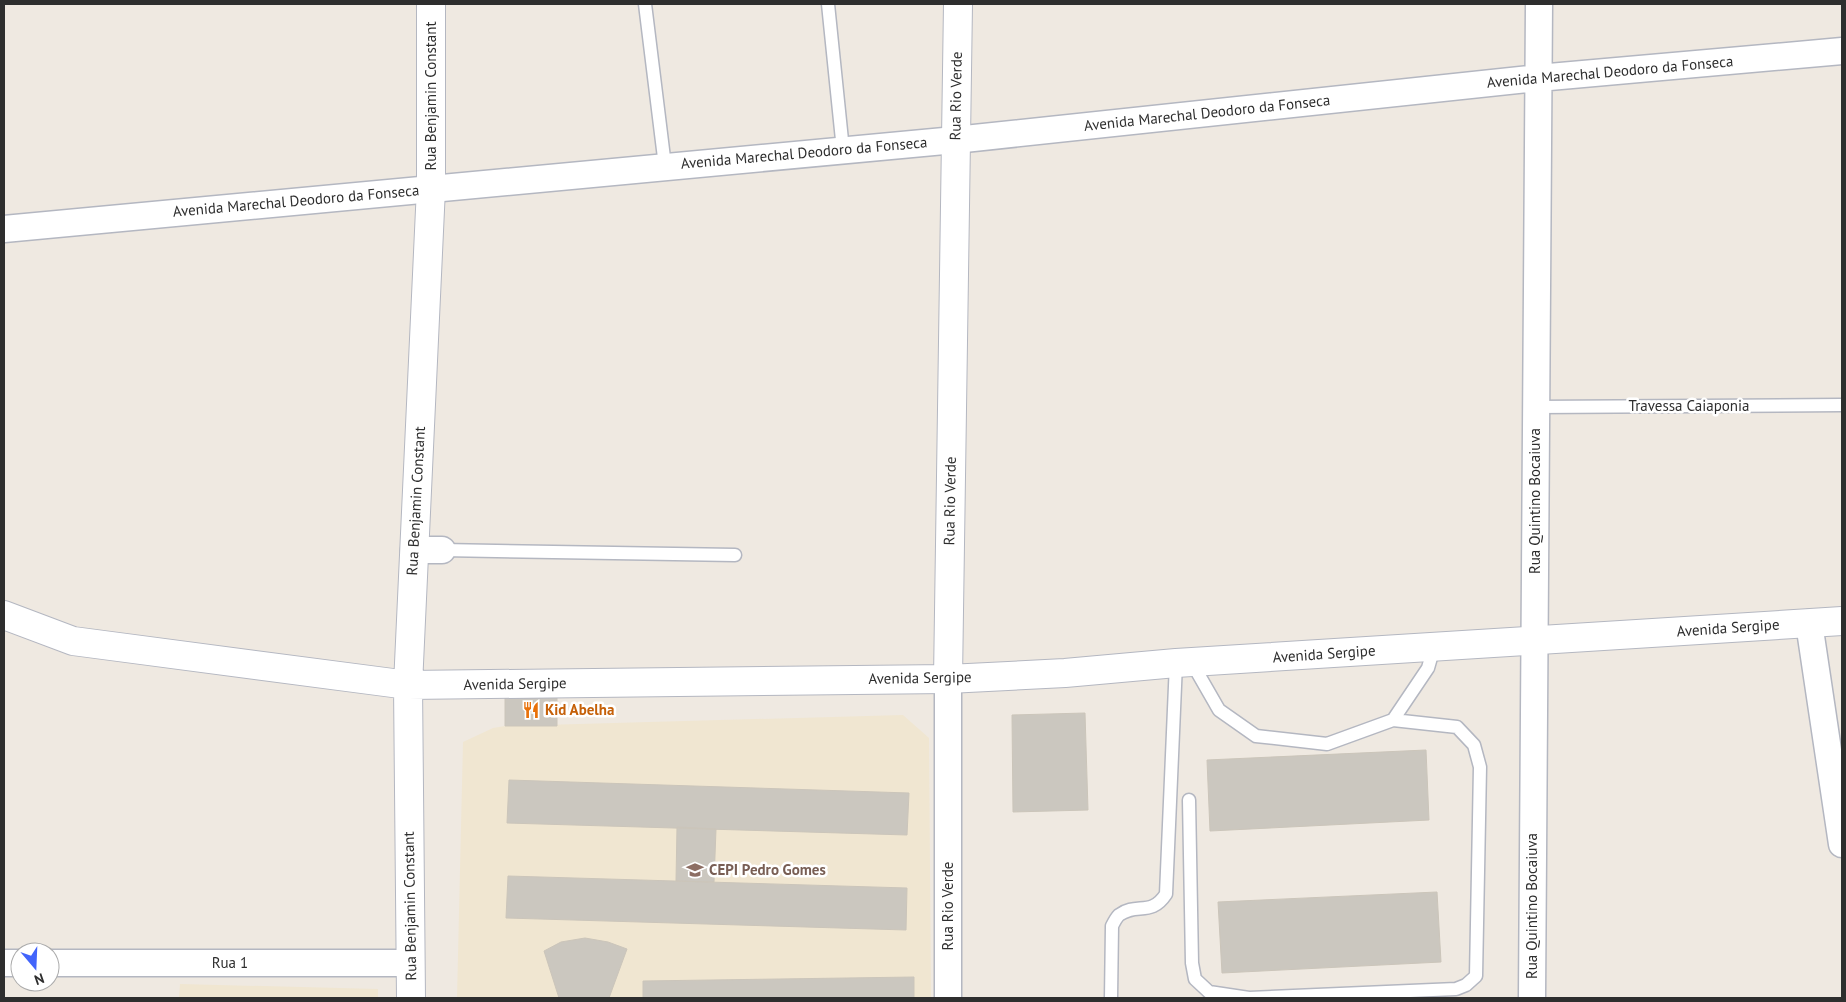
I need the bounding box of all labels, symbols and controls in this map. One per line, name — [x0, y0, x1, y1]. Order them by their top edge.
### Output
street label: Rua Benjamin Constant — [421, 21, 440, 171]
street label: Rua Rio Verde — [945, 51, 966, 141]
street label: Avenida Marechal Deodoro da Fonseca — [1486, 51, 1734, 92]
street label: Avenida Marechal Deodoro da Fonseca — [1083, 90, 1331, 135]
street label: Avenida Marechal Deodoro da Fonseca — [680, 132, 928, 173]
street label: Avenida Marechal Deodoro da Fonseca — [172, 180, 420, 221]
street label: Travessa Caiaponia — [1628, 396, 1750, 415]
street label: Rua Benjamin Constant — [402, 426, 429, 576]
street label: Rua Quintino Bocaiuva — [1525, 428, 1544, 574]
street label: Rua Rio Verde — [939, 456, 960, 546]
street label: Avenida Sergipe — [1676, 614, 1780, 641]
street label: Avenida Sergipe — [1272, 640, 1376, 667]
street label: Avenida Sergipe — [868, 667, 972, 688]
street label: Avenida Sergipe — [463, 673, 567, 694]
restaurant icon: Kid Abelha — [521, 700, 541, 720]
place label: Kid Abelha — [545, 700, 614, 719]
street label: Rua Benjamin Constant — [399, 831, 420, 981]
street label: Rua Quintino Bocaiuva — [1522, 833, 1541, 979]
school or university icon: CEPI Pedro Gomes — [685, 860, 705, 880]
place label: CEPI Pedro Gomes — [709, 860, 826, 879]
street label: Rua Rio Verde — [938, 862, 957, 950]
north arrow — [10, 942, 60, 992]
street label: Rua 1 — [212, 953, 248, 972]
text: N — [32, 969, 47, 989]

